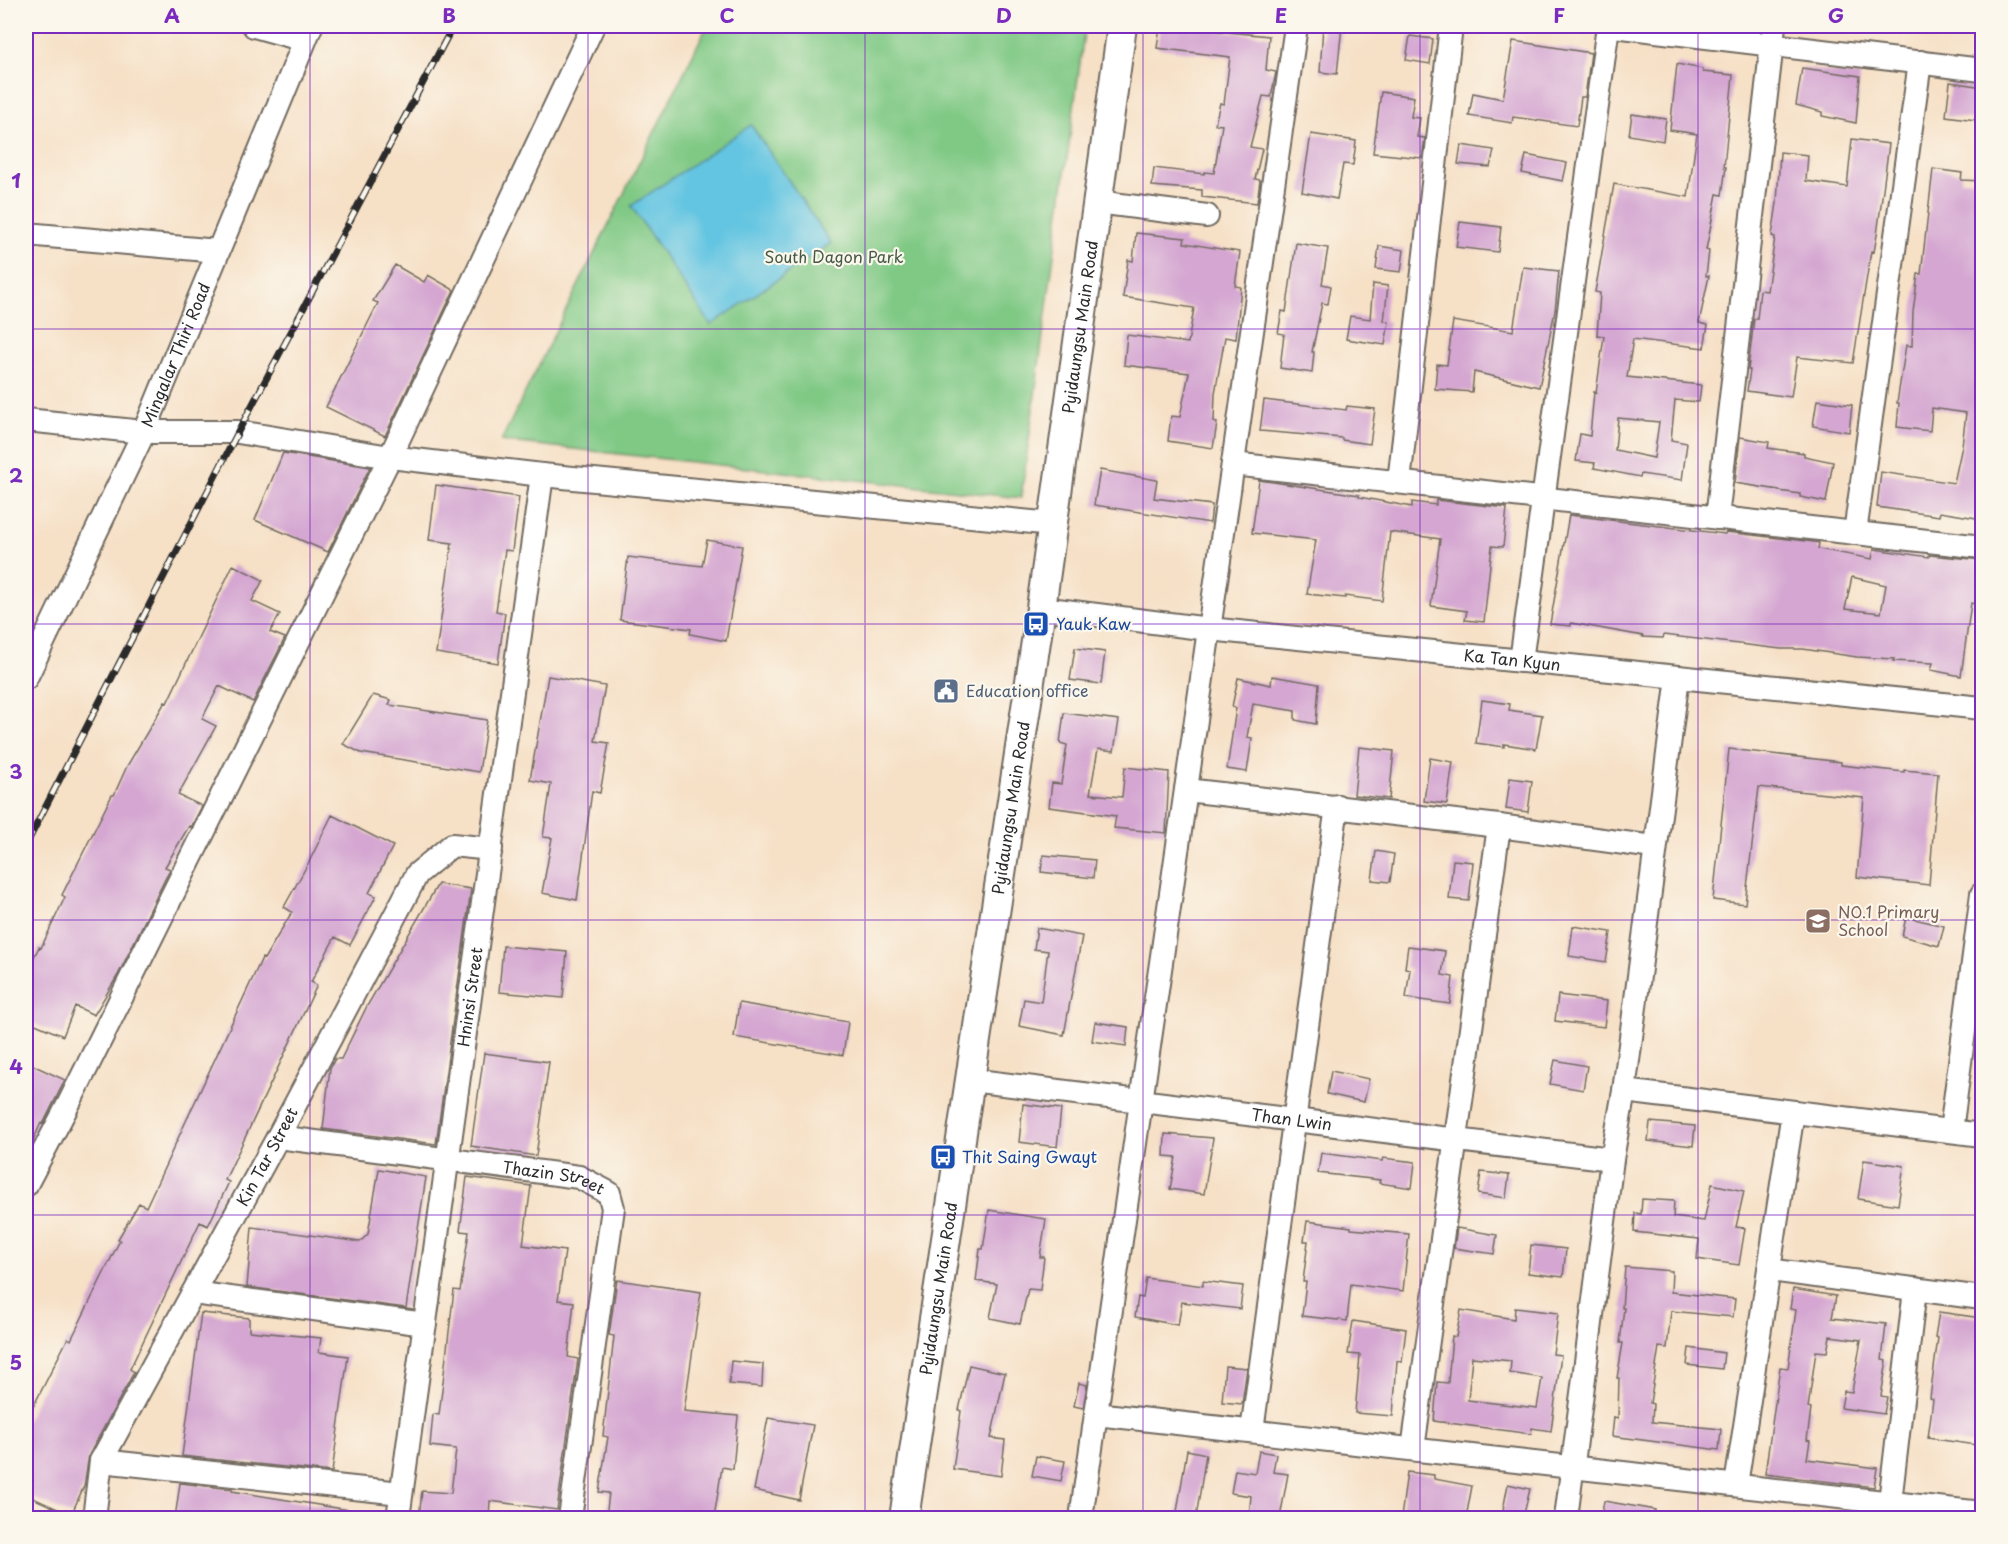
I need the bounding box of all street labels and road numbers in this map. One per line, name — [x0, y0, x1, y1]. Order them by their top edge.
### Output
street label: Pyidaungsu Main Road — [1055, 238, 1103, 415]
street label: Mingalar Thiri Road — [134, 279, 215, 431]
street label: Ka Tan Kyun — [1463, 642, 1562, 676]
street label: Pyidaungsu Main Road — [985, 720, 1035, 896]
street label: Hninsi Street — [450, 945, 488, 1048]
street label: Kin Tar Street — [230, 1102, 303, 1210]
street label: Than Lwin — [1250, 1102, 1333, 1135]
street label: Thazin Street — [501, 1154, 610, 1200]
street label: Pyidaungsu Main Road — [913, 1200, 962, 1377]

